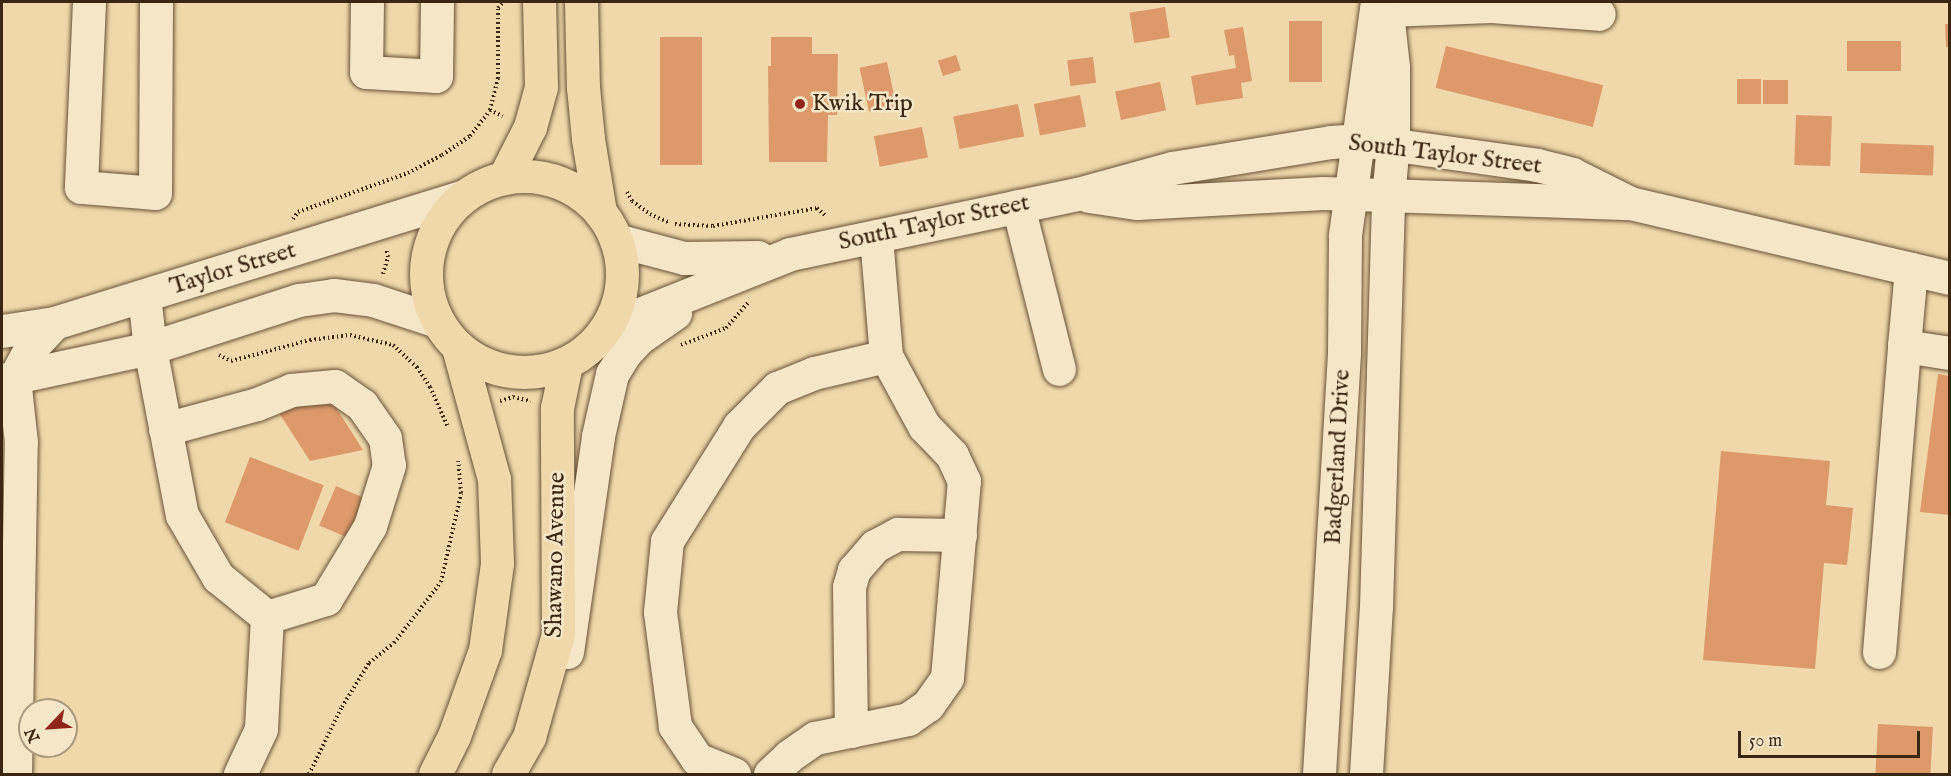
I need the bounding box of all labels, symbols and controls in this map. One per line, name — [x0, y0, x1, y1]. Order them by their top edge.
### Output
place label: Kwik Trip — [812, 90, 913, 118]
marker: Kwik Trip — [793, 97, 807, 111]
street label: South Taylor Street — [1347, 129, 1543, 181]
street label: South Taylor Street — [836, 189, 1032, 257]
street label: Taylor Street — [166, 236, 300, 302]
street label: Badgerland Drive — [1319, 369, 1357, 545]
street label: Shawano Avenue — [540, 472, 572, 638]
north arrow — [18, 698, 78, 758]
scale bar — [1741, 719, 1922, 757]
text: N — [22, 724, 45, 745]
text: 50 m — [1749, 730, 1782, 753]

